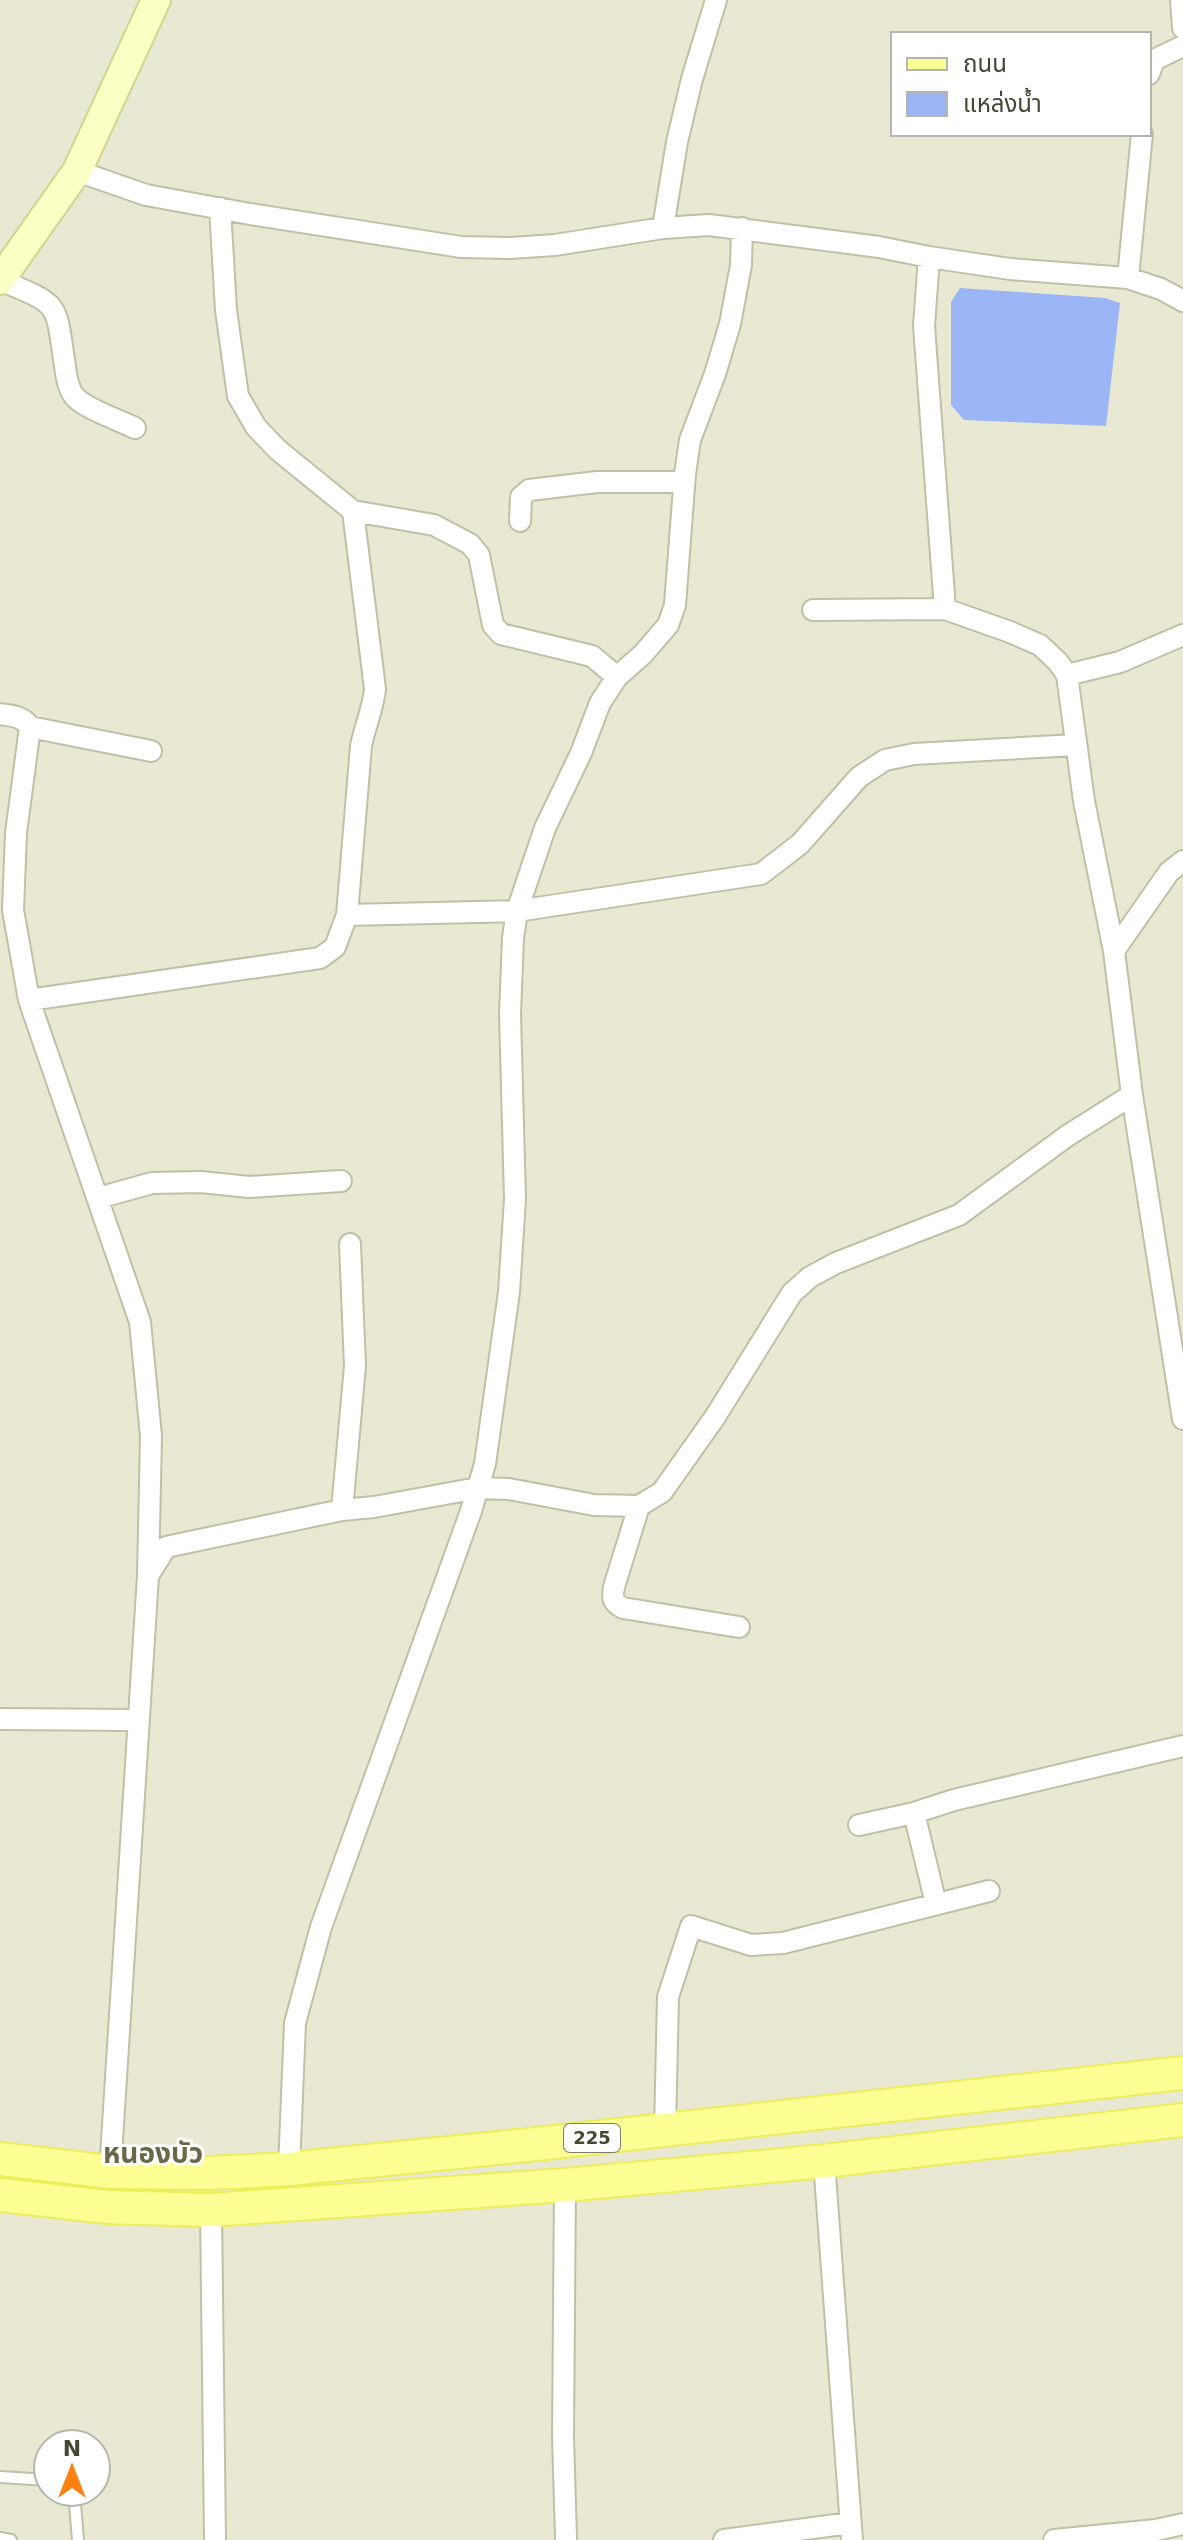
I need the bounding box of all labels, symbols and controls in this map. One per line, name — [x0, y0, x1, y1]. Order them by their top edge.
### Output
legend — [891, 32, 1151, 136]
text: ถนน — [963, 50, 1007, 78]
text: แหล่งน้ำ — [963, 87, 1042, 118]
road number: 225 — [564, 2124, 620, 2152]
district label: หนองบัว — [103, 2137, 203, 2170]
north arrow — [32, 2428, 112, 2508]
text: N — [63, 2436, 81, 2461]

